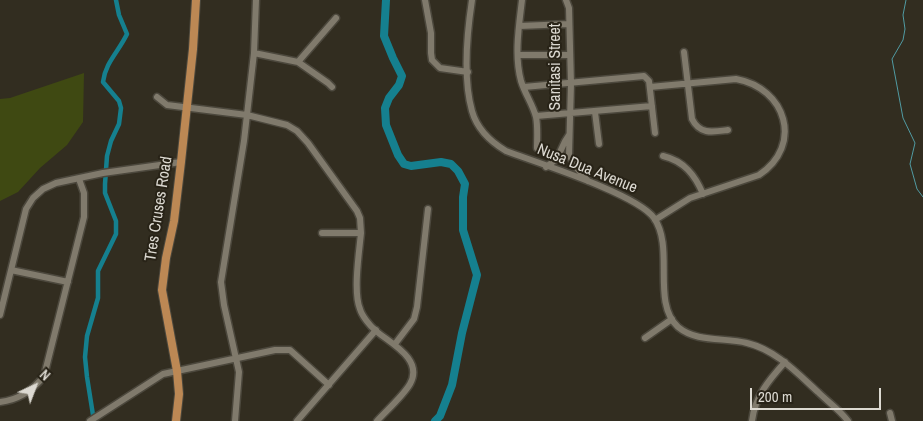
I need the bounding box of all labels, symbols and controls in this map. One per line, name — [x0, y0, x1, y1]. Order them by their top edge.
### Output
street label: Sanitasi Street — [546, 24, 566, 110]
street label: Nusa Dua Avenue — [534, 140, 640, 198]
street label: Tres Cruses Road — [141, 155, 177, 263]
north arrow — [10, 361, 60, 411]
text: N — [36, 366, 54, 384]
scale bar — [753, 378, 884, 410]
text: 200 m — [758, 386, 792, 407]

